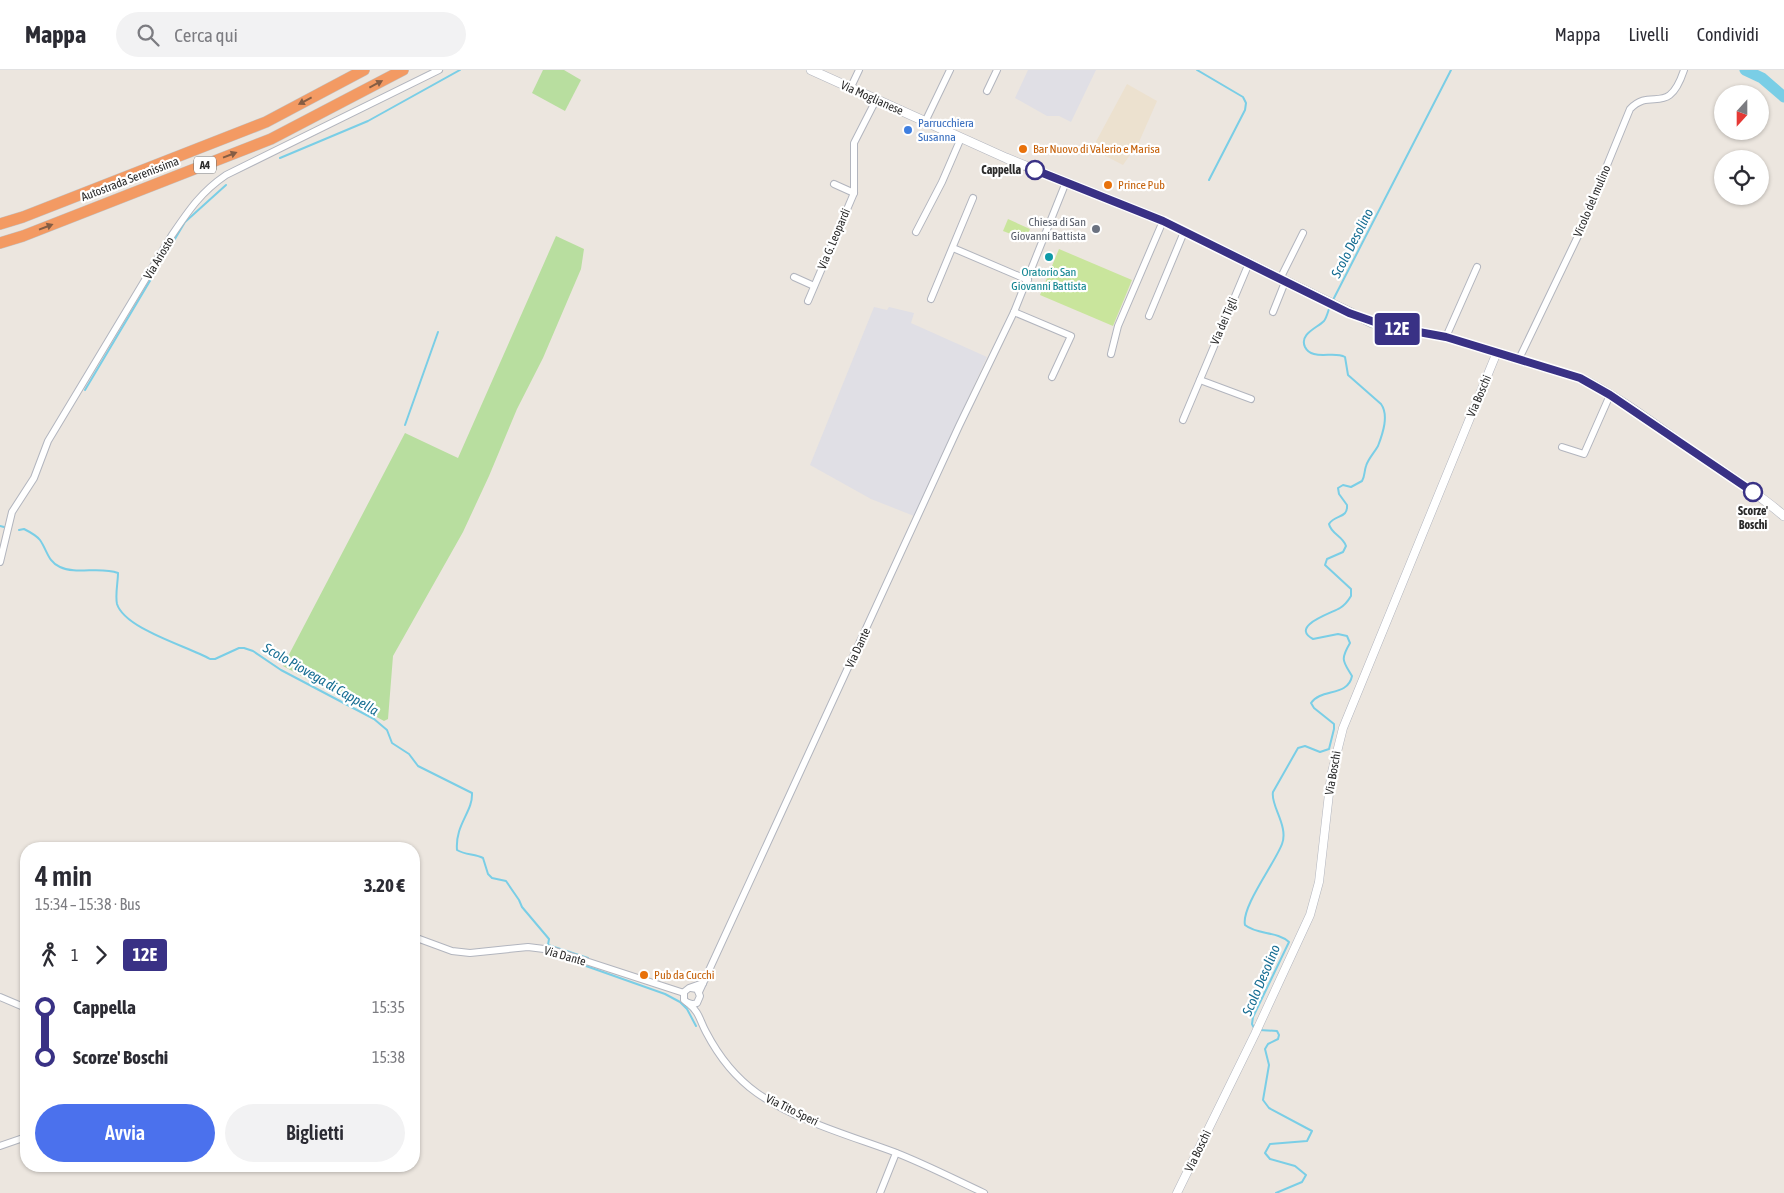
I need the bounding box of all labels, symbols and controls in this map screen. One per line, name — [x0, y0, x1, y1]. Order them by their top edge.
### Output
search box — [116, 12, 466, 57]
text: Mappa — [25, 21, 86, 48]
icon: search — [134, 21, 162, 49]
text: Cerca qui — [174, 24, 238, 46]
text: Mappa — [1555, 24, 1601, 45]
text: Livelli — [1629, 24, 1669, 45]
text: Condividi — [1697, 24, 1759, 45]
street label: Via Moglianese — [838, 78, 906, 118]
one-way arrow — [369, 80, 383, 88]
north arrow — [1714, 85, 1769, 140]
map controls — [1714, 85, 1769, 205]
one-way arrow — [298, 97, 312, 105]
place label: Parrucchiera Susanna — [918, 116, 974, 144]
marker: Parrucchiera Susanna — [902, 124, 914, 136]
place label: Bar Nuovo di Valerio e Marisa — [1033, 142, 1160, 156]
marker: Bar Nuovo di Valerio e Marisa — [1017, 143, 1029, 155]
button: locate — [1714, 150, 1769, 205]
one-way arrow — [223, 151, 238, 159]
street label: Autostrada Serenissima — [79, 154, 181, 204]
road number: A4 — [194, 156, 216, 174]
marker: Cappella — [1025, 160, 1045, 180]
place label: Cappella — [981, 163, 1021, 177]
street label: Vicolo del mulino — [1571, 163, 1614, 239]
place label: Prince Pub — [1118, 178, 1165, 192]
marker: Prince Pub — [1102, 179, 1114, 191]
water label: Scolo Desolino — [1327, 205, 1376, 281]
street label: Via G. Leopardi — [815, 206, 853, 272]
place label: Chiesa di San Giovanni Battista — [1011, 215, 1086, 243]
one-way arrow — [39, 223, 54, 231]
marker: Chiesa di San Giovanni Battista — [1090, 223, 1102, 235]
street label: Via Ariosto — [141, 234, 177, 282]
marker: Oratorio San Giovanni Battista — [1043, 251, 1055, 263]
place label: Oratorio San Giovanni Battista — [1011, 265, 1087, 293]
street label: Via dei Tigli — [1208, 295, 1240, 347]
line badge: 12E — [1368, 313, 1426, 345]
text: 12E — [1385, 318, 1409, 339]
street label: Via Boschi — [1464, 373, 1494, 419]
marker: Scorze' Boschi — [1743, 482, 1763, 502]
place label: Scorze' Boschi — [1738, 504, 1768, 532]
street label: Via Dante — [843, 626, 873, 670]
water label: Scolo Piovega di Cappella — [260, 639, 382, 719]
street label: Via Boschi — [1322, 750, 1344, 796]
text: 4 min — [35, 860, 92, 892]
text: 3.20 € — [364, 874, 405, 896]
text: 15:34 – 15:38 · Bus — [35, 895, 140, 913]
icon: walk — [35, 941, 63, 969]
icon: forward — [87, 941, 115, 969]
water label: Scolo Desolino — [1238, 942, 1283, 1019]
street label: Via Dante — [543, 943, 587, 969]
text: 12E — [133, 944, 157, 965]
text: 1 — [71, 946, 79, 964]
place label: Pub da Cucchi — [654, 968, 715, 982]
marker: Pub da Cucchi — [638, 969, 650, 981]
text: Cappella — [73, 996, 136, 1018]
text: 15:35 — [372, 998, 405, 1016]
text: Scorze' Boschi — [73, 1046, 168, 1068]
text: 15:38 — [372, 1048, 405, 1066]
street label: Via Tito Speri — [763, 1091, 821, 1129]
button: Avvia — [35, 1104, 215, 1162]
button: Biglietti — [225, 1104, 405, 1162]
street label: Via Boschi — [1182, 1128, 1214, 1174]

